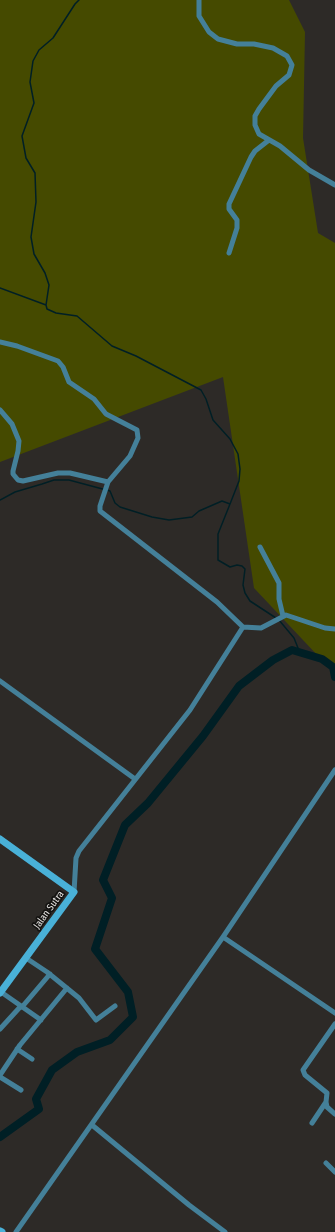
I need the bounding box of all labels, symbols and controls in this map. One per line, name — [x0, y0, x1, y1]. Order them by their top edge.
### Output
street label: Jalan Sutra — [31, 889, 67, 931]

